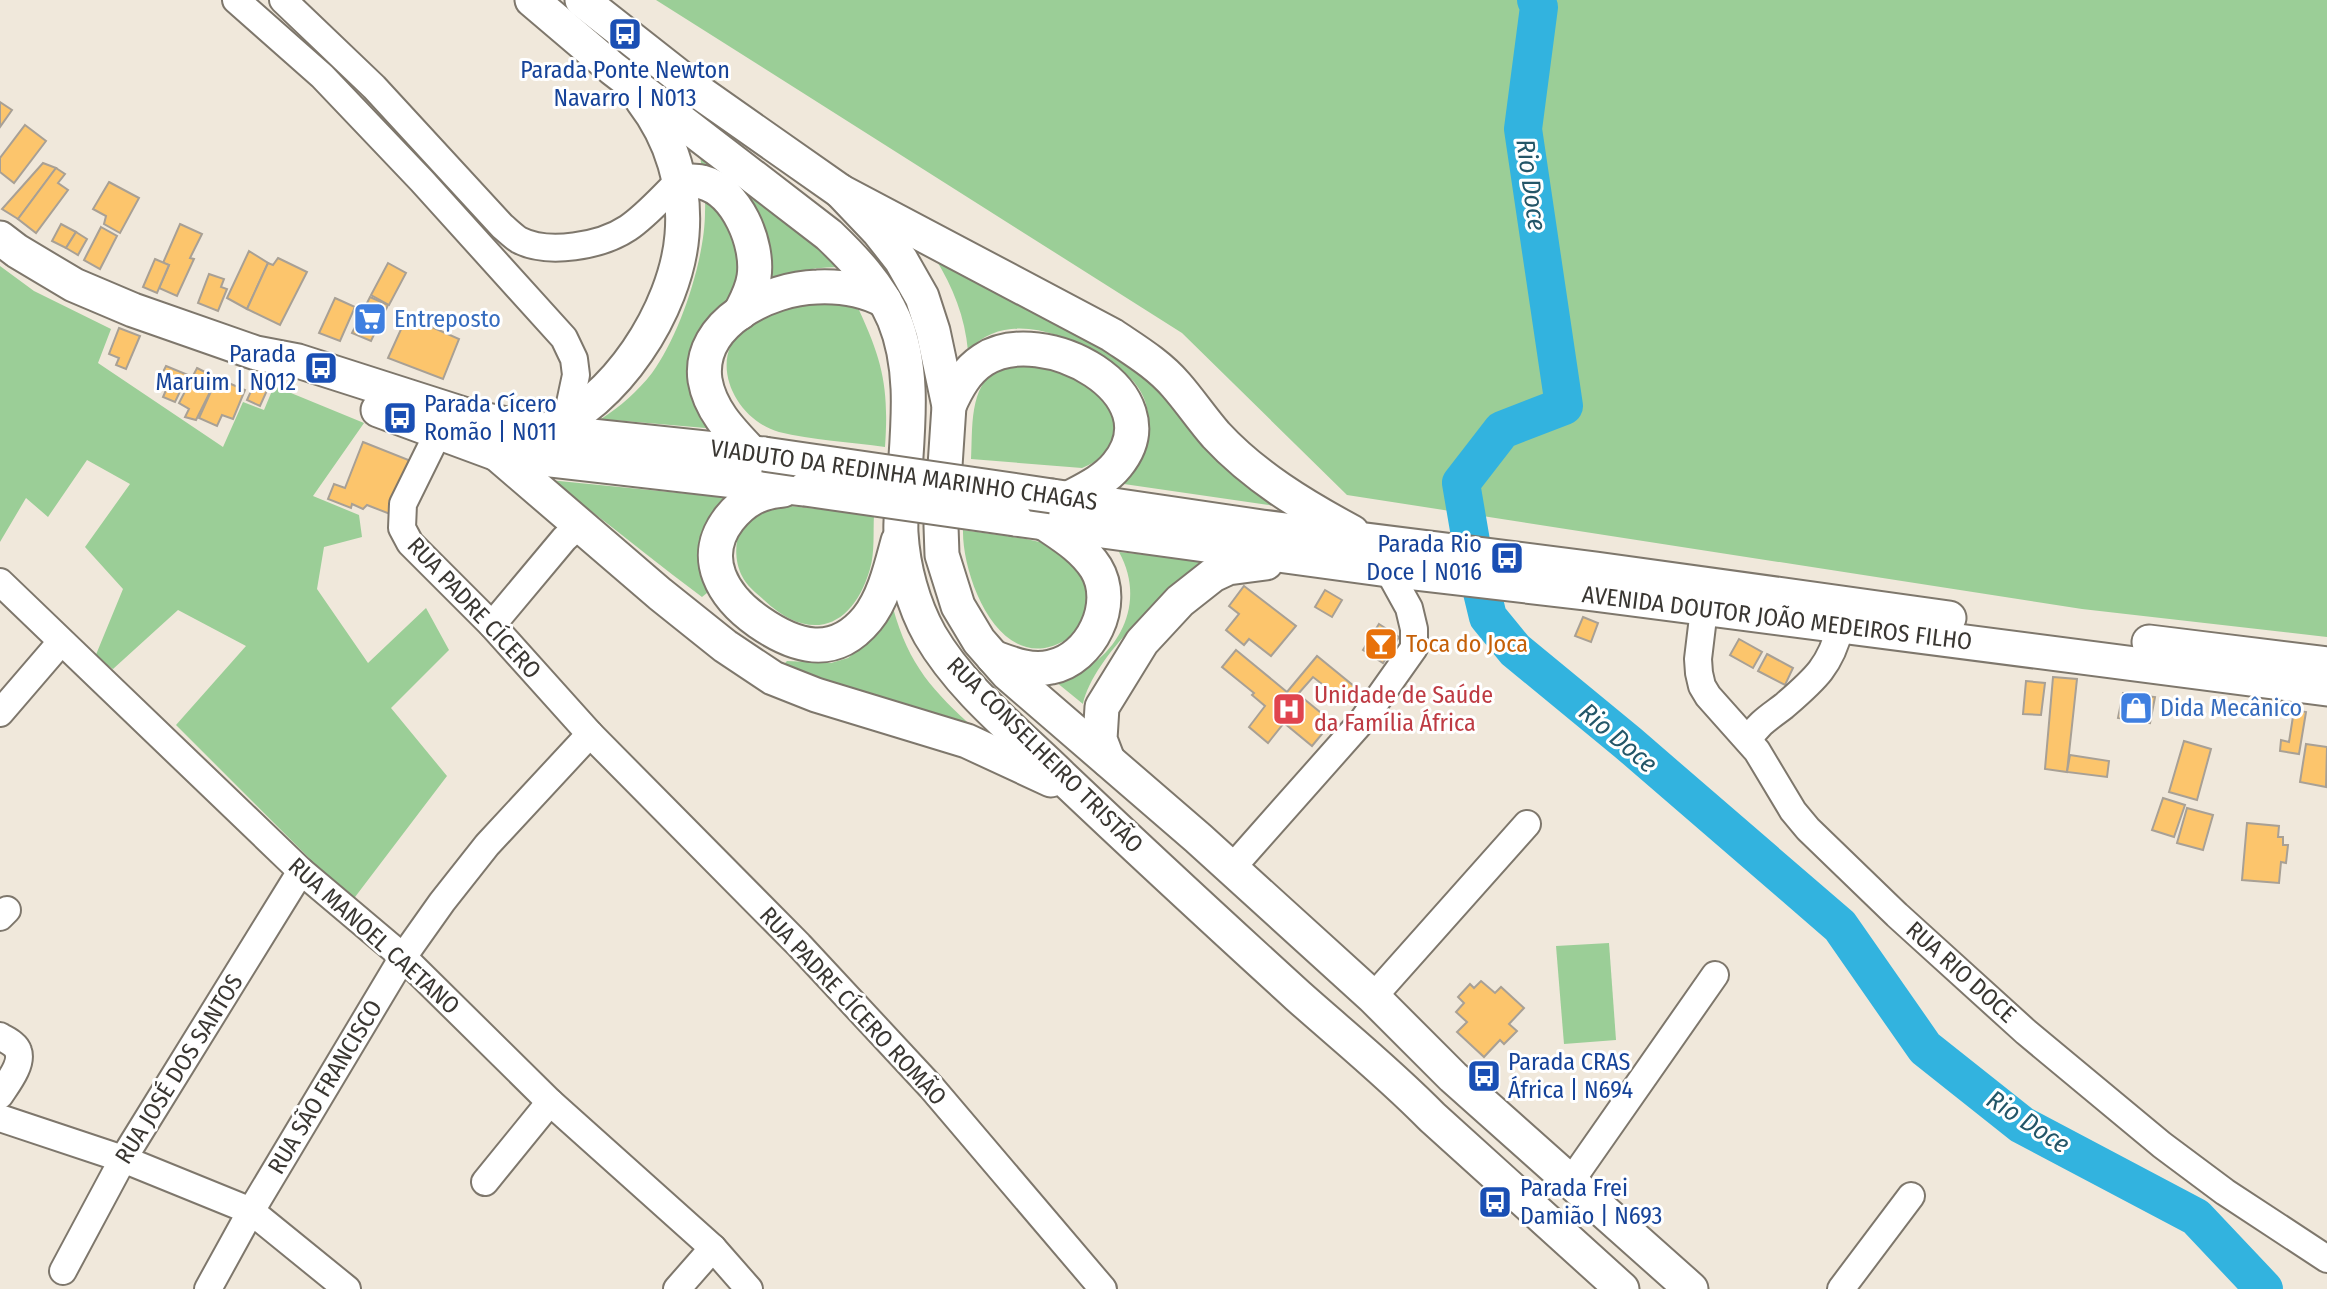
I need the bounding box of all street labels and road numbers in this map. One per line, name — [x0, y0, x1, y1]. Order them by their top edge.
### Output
street label: VIADUTO DA REDINHA MARINHO CHAGAS — [709, 434, 1099, 516]
street label: RUA PADRE CÍCERO — [402, 531, 547, 684]
street label: AVENIDA DOUTOR JOÃO MEDEIROS FILHO — [1580, 580, 1974, 656]
street label: RUA CONSELHEIRO TRISTÃO — [941, 651, 1149, 859]
street label: RUA MANOEL CAETANO — [283, 852, 465, 1020]
street label: RUA PADRE CÍCERO ROMÃO — [754, 901, 953, 1111]
street label: RUA RIO DOCE — [1901, 916, 2021, 1028]
street label: RUA JOSÉ DOS SANTOS — [108, 969, 249, 1169]
street label: RUA SÃO FRANCISCO — [262, 995, 388, 1179]

